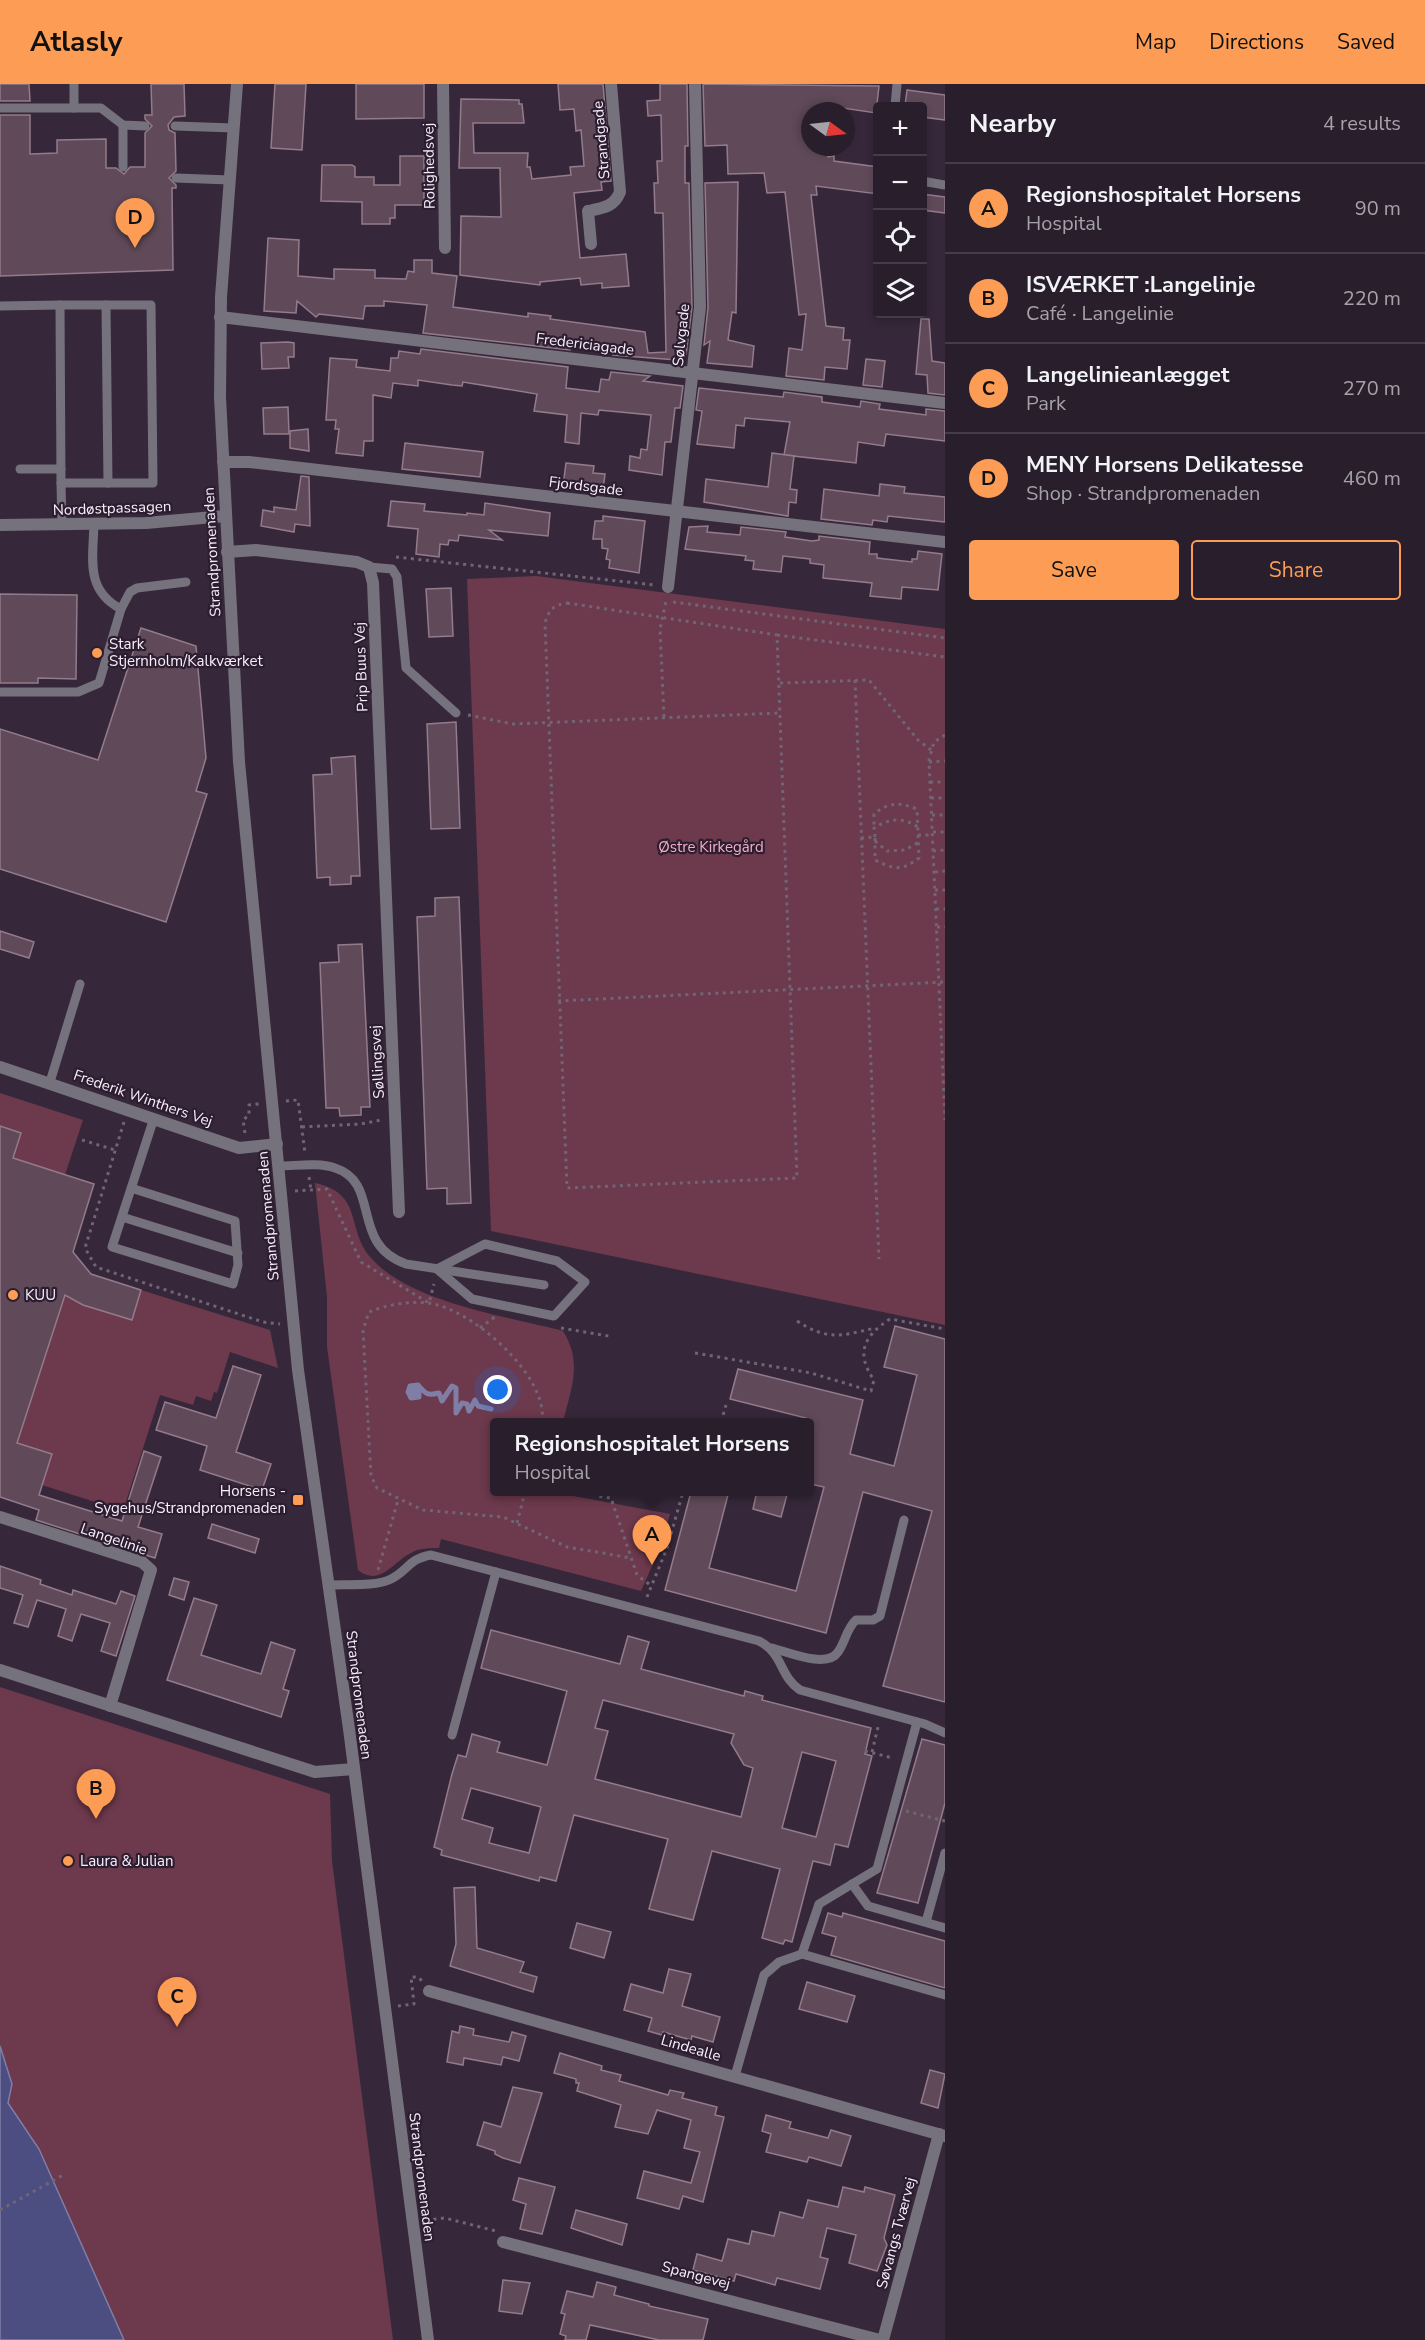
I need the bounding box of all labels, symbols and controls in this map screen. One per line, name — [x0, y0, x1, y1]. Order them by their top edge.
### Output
text: Atlasly — [30, 23, 122, 61]
text: Map — [1135, 28, 1176, 56]
text: Directions — [1209, 28, 1304, 56]
text: Saved — [1337, 28, 1395, 56]
street label: Strandgade — [588, 100, 614, 180]
north arrow — [801, 102, 855, 156]
map controls — [873, 102, 927, 318]
button: + — [873, 102, 927, 156]
text: Nearby — [969, 106, 1056, 141]
text: 4 results — [1323, 110, 1401, 137]
street label: Rolighedsvej — [418, 123, 440, 209]
button: − — [873, 156, 927, 210]
text: Regionshospitalet Horsens — [1026, 180, 1301, 210]
text: A — [981, 195, 996, 222]
text: 90 m — [1355, 195, 1401, 222]
pin: D — [116, 198, 154, 248]
button: locate — [873, 210, 927, 264]
text: Hospital — [1026, 210, 1102, 237]
button: layers — [873, 264, 927, 318]
text: ISVÆRKET :Langelinje — [1026, 270, 1255, 300]
text: B — [982, 285, 995, 312]
text: 220 m — [1343, 285, 1401, 312]
text: Café · Langelinie — [1026, 300, 1174, 327]
street label: Sølvgade — [668, 303, 694, 367]
street label: Fredericiagade — [535, 328, 635, 360]
text: Langelinieanlægget — [1026, 360, 1229, 390]
text: C — [982, 375, 995, 402]
text: 270 m — [1343, 375, 1401, 402]
text: Park — [1026, 390, 1066, 417]
text: MENY Horsens Delikatesse — [1026, 450, 1303, 480]
text: D — [981, 465, 996, 492]
text: 460 m — [1343, 465, 1401, 492]
street label: Fjordsgade — [548, 472, 624, 500]
text: Shop · Strandpromenaden — [1026, 480, 1260, 507]
street label: Strandpromenaden — [199, 487, 225, 617]
street label: Nordøstpassagen — [52, 496, 172, 520]
button: Save — [969, 540, 1179, 600]
button: Share — [1191, 540, 1401, 600]
street label: Prip Buus Vej — [349, 622, 373, 712]
place label: Stark Stjernholm/Kalkværket — [109, 634, 263, 671]
marker: Stark Stjernholm/Kalkværket — [90, 646, 104, 660]
park label: Østre Kirkegård — [658, 837, 764, 857]
street label: Søllingsvej — [365, 1025, 389, 1099]
street label: Frederik Winthers Vej — [71, 1065, 215, 1131]
street label: Strandpromenaden — [252, 1150, 284, 1282]
place label: KUU — [25, 1285, 56, 1305]
marker: KUU — [6, 1288, 20, 1302]
your location — [483, 1375, 512, 1404]
popup — [490, 1418, 814, 1496]
text: Regionshospitalet Horsens — [514, 1429, 790, 1459]
text: Hospital — [514, 1459, 590, 1486]
place label: Horsens - Sygehus/Strandpromenaden — [94, 1481, 286, 1518]
marker: Horsens - Sygehus/Strandpromenaden — [291, 1493, 305, 1507]
pin: A — [632, 1516, 672, 1565]
street label: Langelinie — [78, 1518, 150, 1560]
street label: Strandpromenaden — [341, 1629, 377, 1761]
pin: B — [76, 1770, 116, 1819]
place label: Laura & Julian — [80, 1851, 174, 1871]
marker: Laura & Julian — [61, 1854, 75, 1868]
pin: C — [158, 1978, 196, 2027]
street label: Lindealle — [659, 2030, 723, 2066]
street label: Strandpromenaden — [404, 2111, 440, 2243]
street label: Søvangs Tværvej — [871, 2175, 921, 2291]
street label: Spangevej — [659, 2256, 733, 2294]

